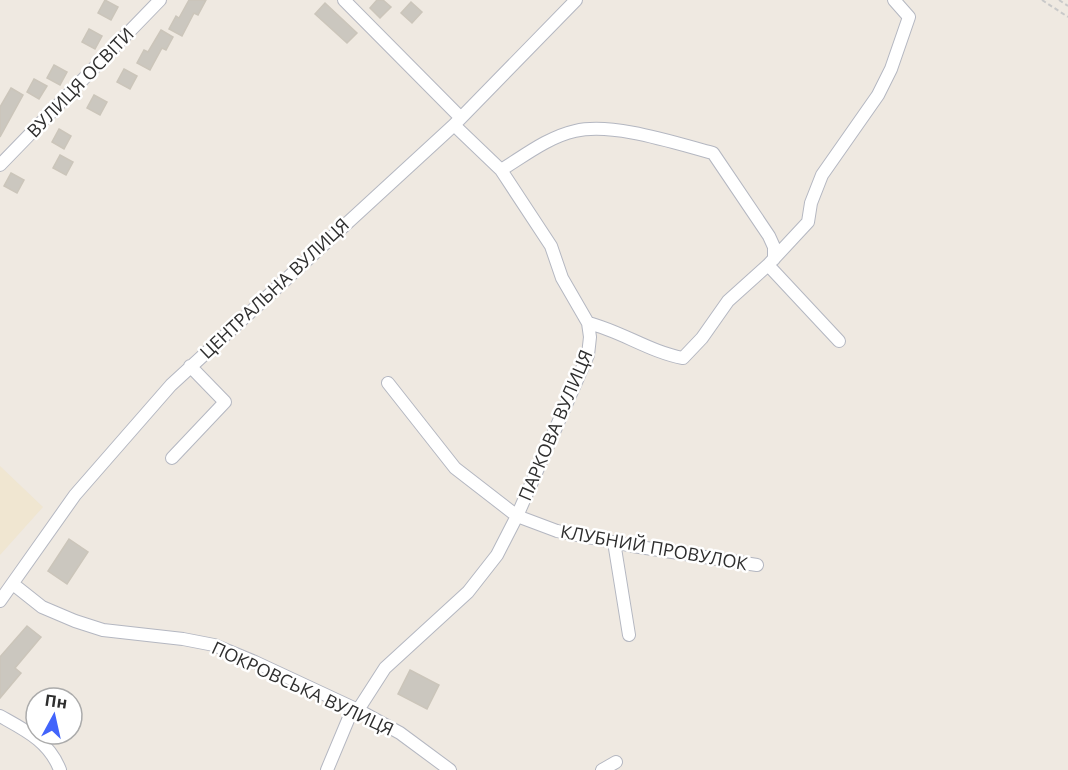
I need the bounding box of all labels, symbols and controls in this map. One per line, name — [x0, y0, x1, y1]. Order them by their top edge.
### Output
street label: ВУЛИЦЯ ОСВІТИ — [21, 22, 139, 142]
street label: ЦЕНТРАЛЬНА ВУЛИЦЯ — [194, 212, 354, 364]
street label: ПАРКОВА ВУЛИЦЯ — [512, 346, 598, 504]
street label: КЛУБНИЙ ПРОВУЛОК — [559, 519, 749, 575]
street label: ПОКРОВСЬКА ВУЛИЦЯ — [208, 635, 398, 741]
north arrow — [24, 686, 84, 746]
text: Пн — [43, 689, 69, 714]

